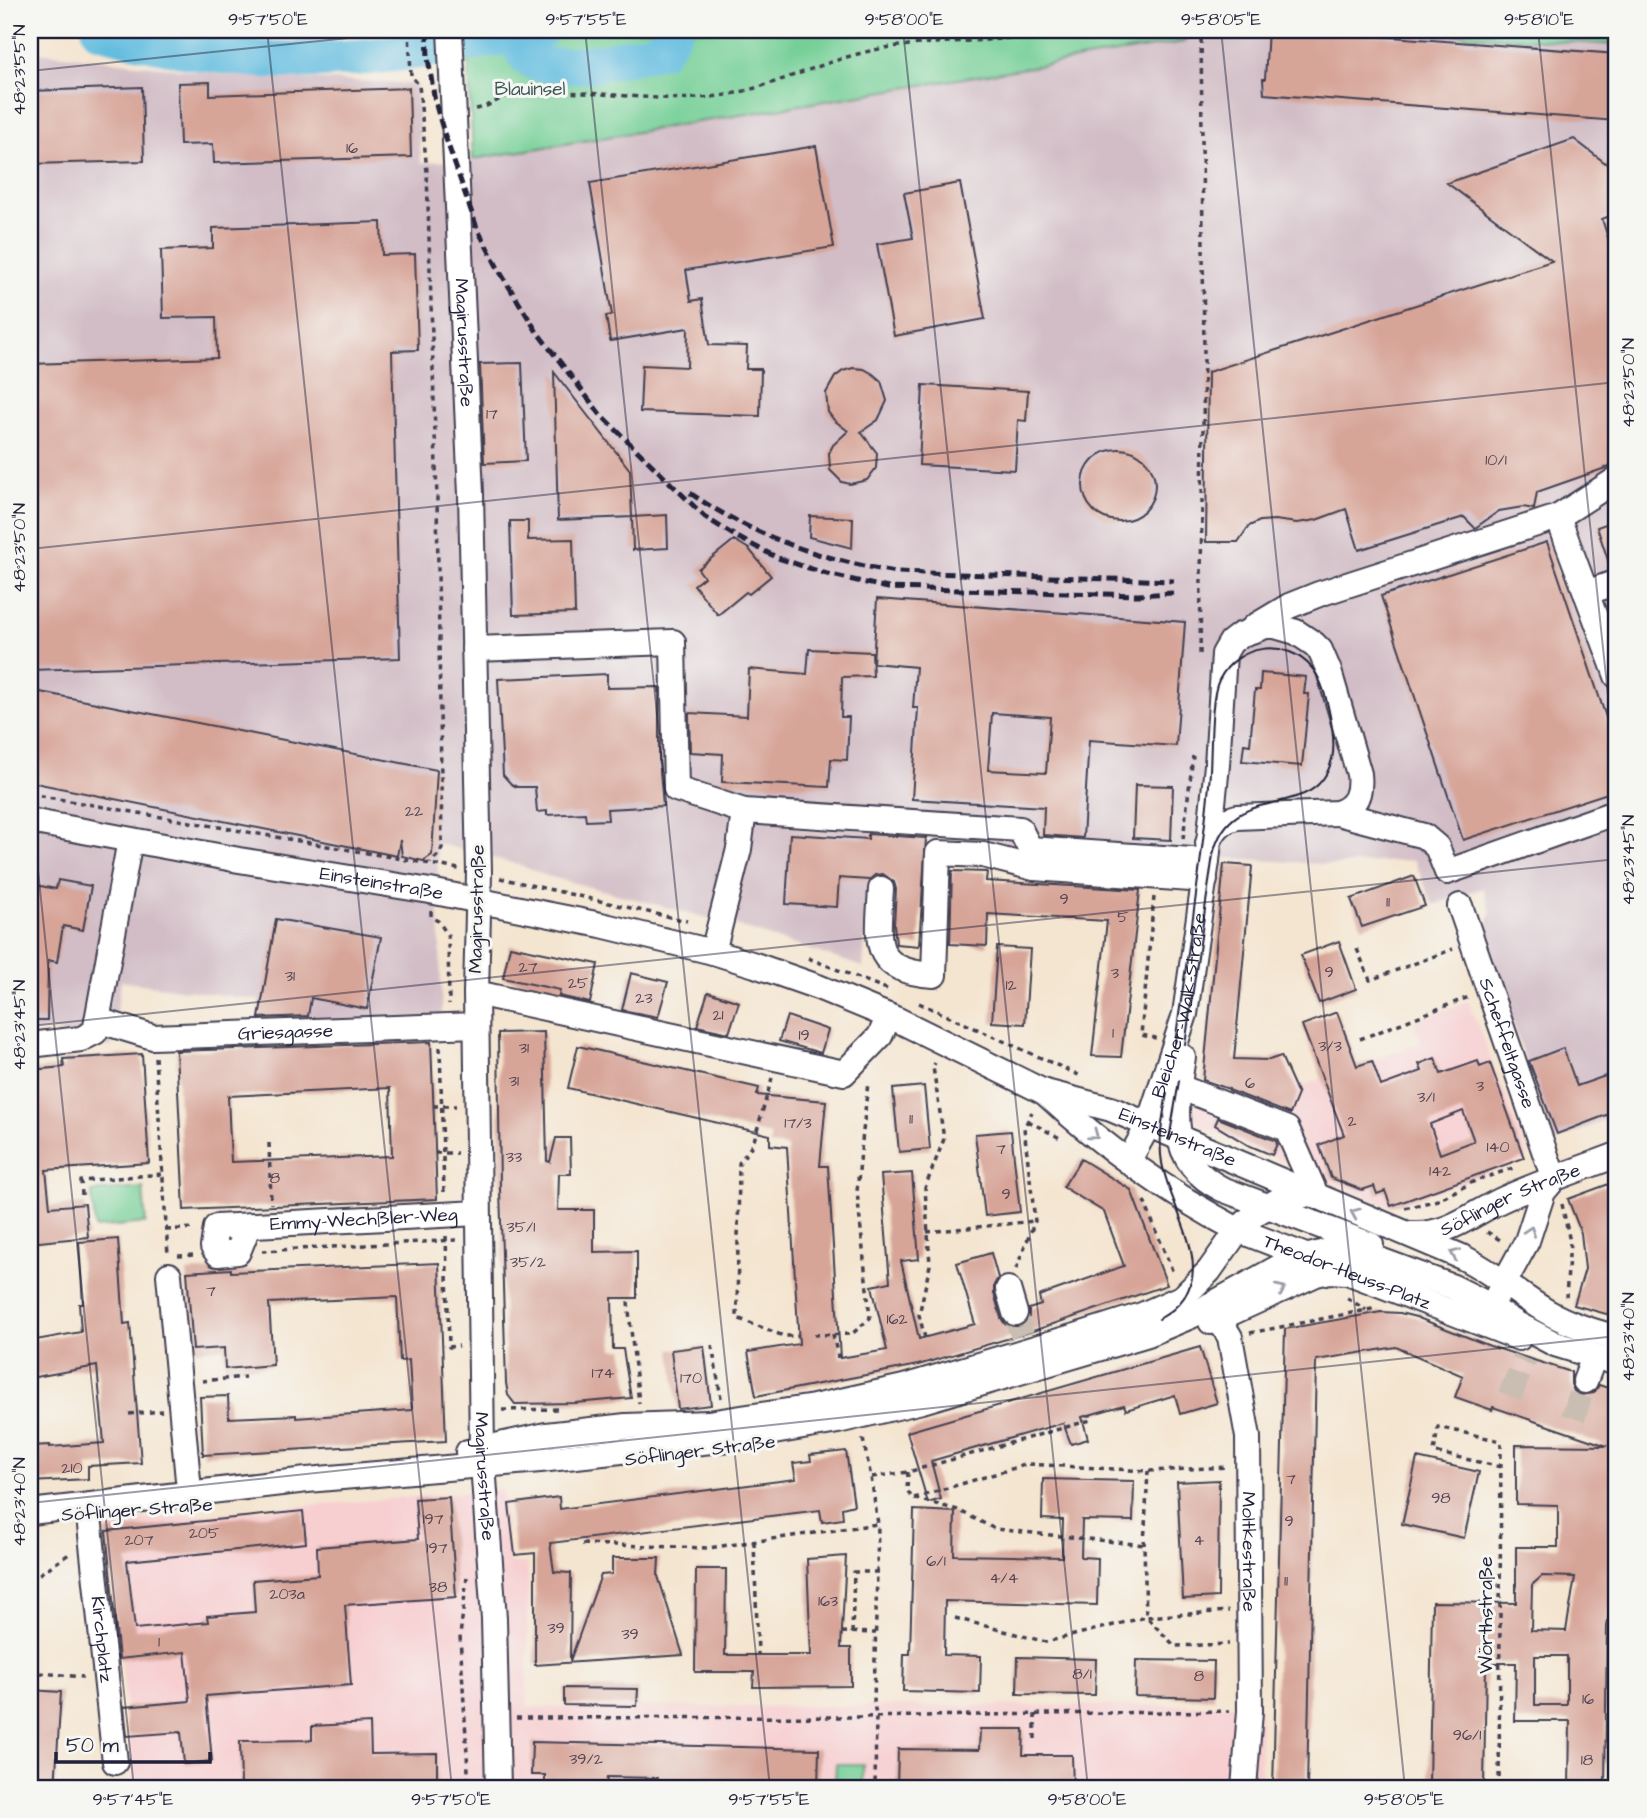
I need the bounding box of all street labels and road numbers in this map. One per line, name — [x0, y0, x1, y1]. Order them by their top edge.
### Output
street label: Magirusstraße — [448, 278, 481, 408]
street label: Magirusstraße — [462, 844, 493, 974]
street label: Einsteinstraße — [318, 860, 446, 907]
street label: Bleicher-Walk-Straße — [1145, 911, 1213, 1102]
street label: Scheffeltgasse — [1472, 974, 1542, 1112]
street label: Griesgasse — [237, 1017, 333, 1047]
street label: Einsteinstraße — [1115, 1100, 1240, 1174]
street label: Söflinger Straße — [1436, 1156, 1584, 1243]
street label: Emmy-Wechßler-Weg — [269, 1201, 459, 1238]
street label: Theodor-Heuss-Platz — [1259, 1227, 1435, 1317]
street label: Magirusstraße — [467, 1412, 502, 1542]
street label: Söflinger Straße — [623, 1428, 777, 1475]
street label: Söflinger Straße — [60, 1491, 214, 1530]
street label: Moltkestraße — [1235, 1491, 1263, 1612]
street label: Wörthstraße — [1473, 1556, 1500, 1674]
street label: Kirchplatz — [84, 1595, 120, 1684]

